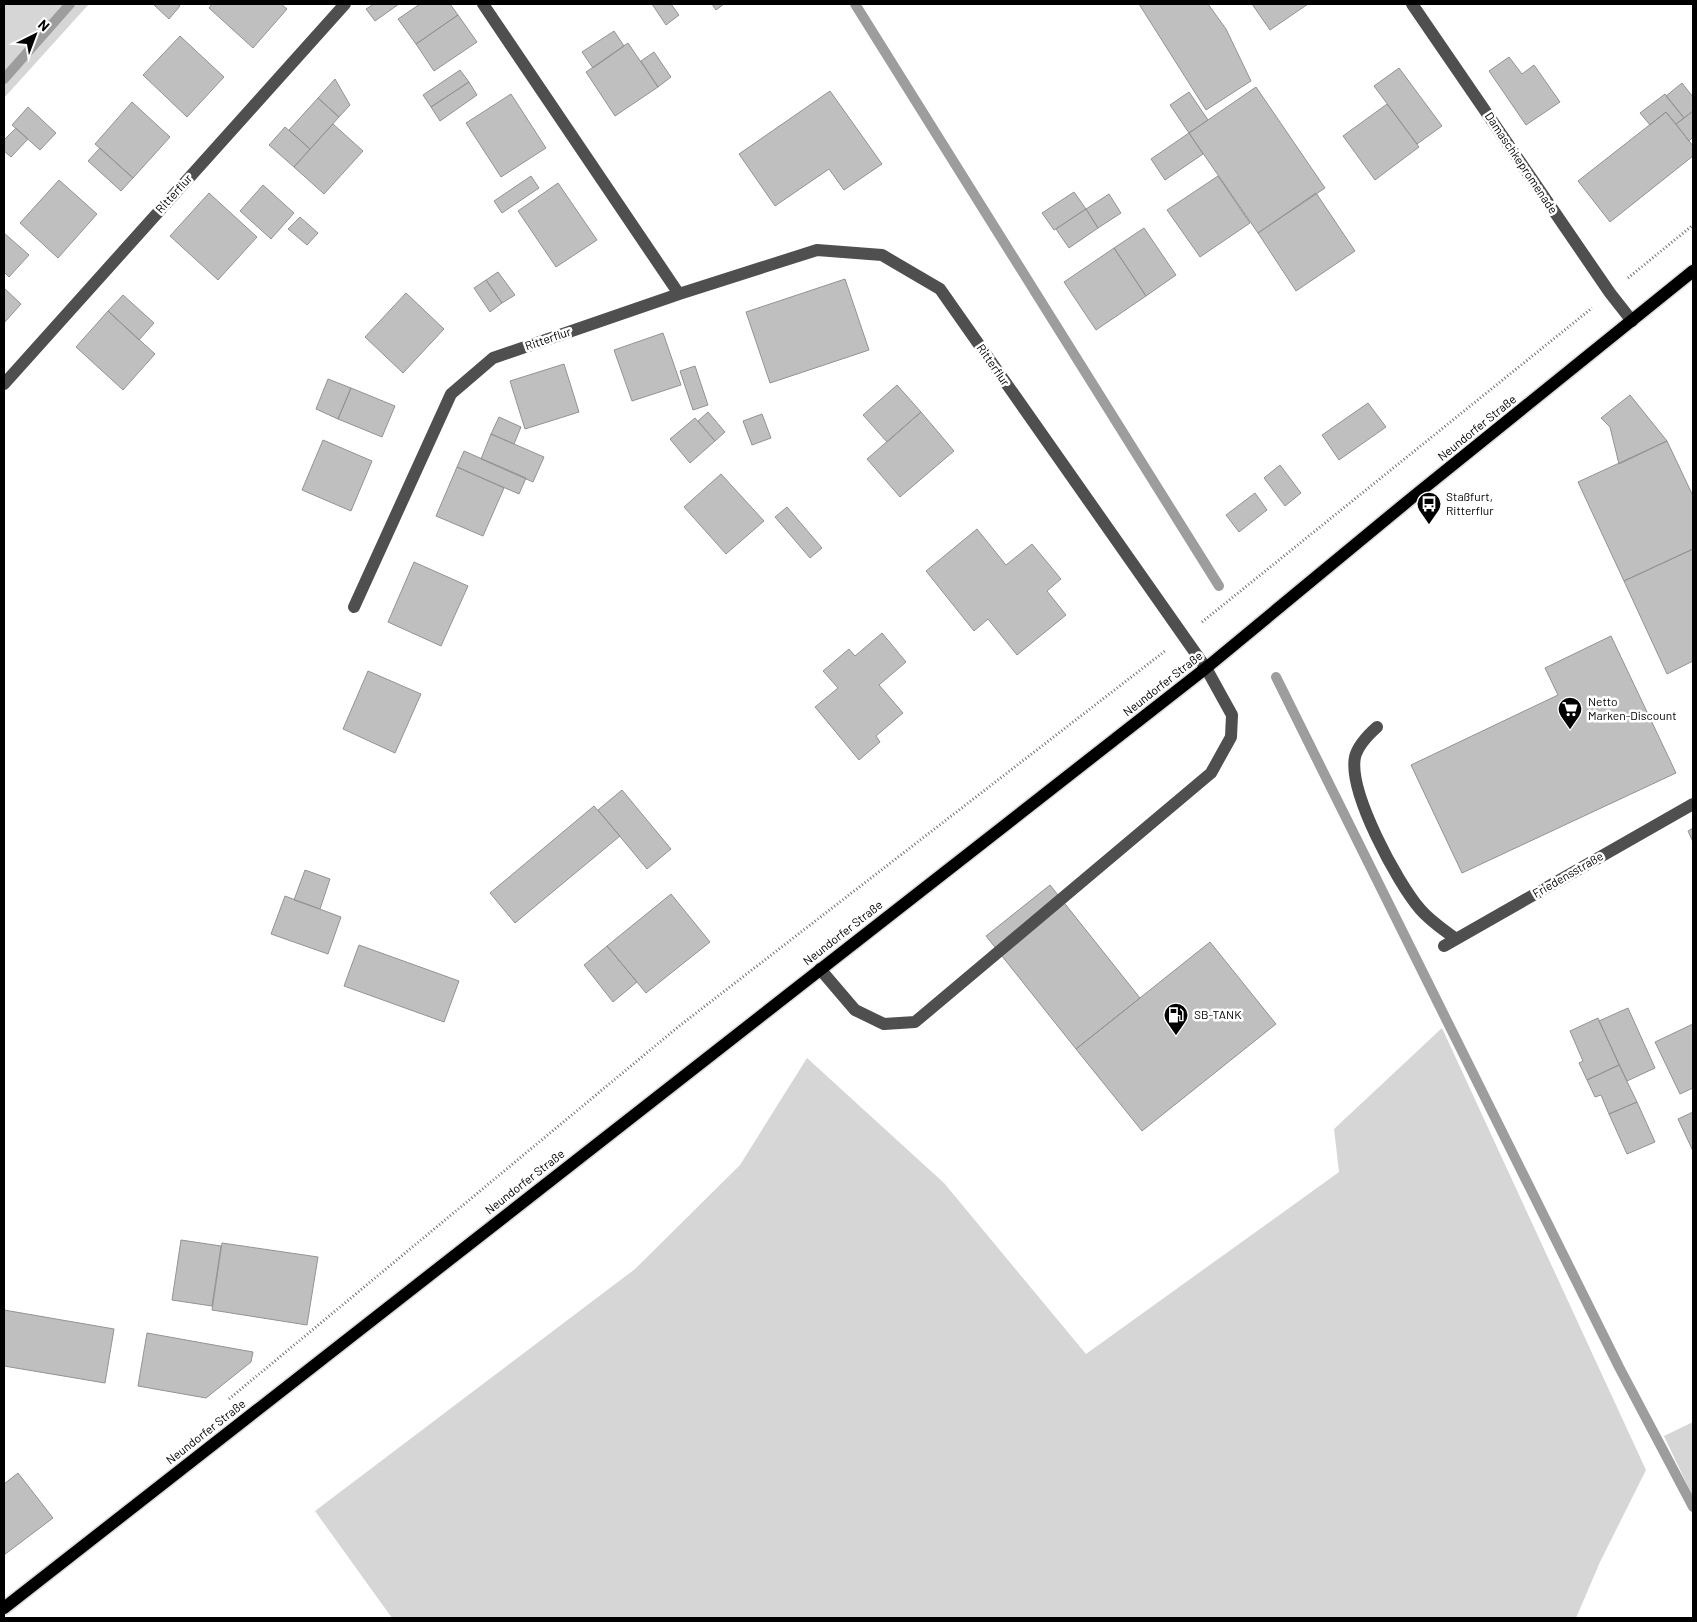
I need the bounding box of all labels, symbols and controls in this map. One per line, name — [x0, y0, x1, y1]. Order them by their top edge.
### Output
north arrow — [10, 10, 60, 60]
text: N — [35, 16, 53, 34]
street label: Damaschkepromenade — [1483, 109, 1561, 216]
street label: Ritterflur — [152, 171, 195, 216]
street label: Ritterflur — [523, 323, 573, 352]
street label: Ritterflur — [974, 341, 1014, 388]
street label: Neundorfer Straße — [1434, 391, 1518, 463]
place label: Staßfurt, Ritterflur — [1446, 489, 1494, 517]
bus stop icon: Staßfurt, Ritterflur — [1416, 491, 1442, 525]
street label: Neundorfer Straße — [1120, 648, 1205, 719]
place label: Netto Marken-Discount — [1588, 694, 1677, 722]
supermarket icon: Netto Marken-Discount — [1557, 696, 1583, 730]
street label: Friedensstraße — [1530, 848, 1605, 900]
street label: Neundorfer Straße — [800, 897, 885, 968]
fuel station icon: SB-TANK — [1163, 1002, 1189, 1036]
place label: SB-TANK — [1194, 1007, 1242, 1021]
street label: Neundorfer Straße — [482, 1146, 567, 1217]
street label: Neundorfer Straße — [163, 1396, 248, 1467]

